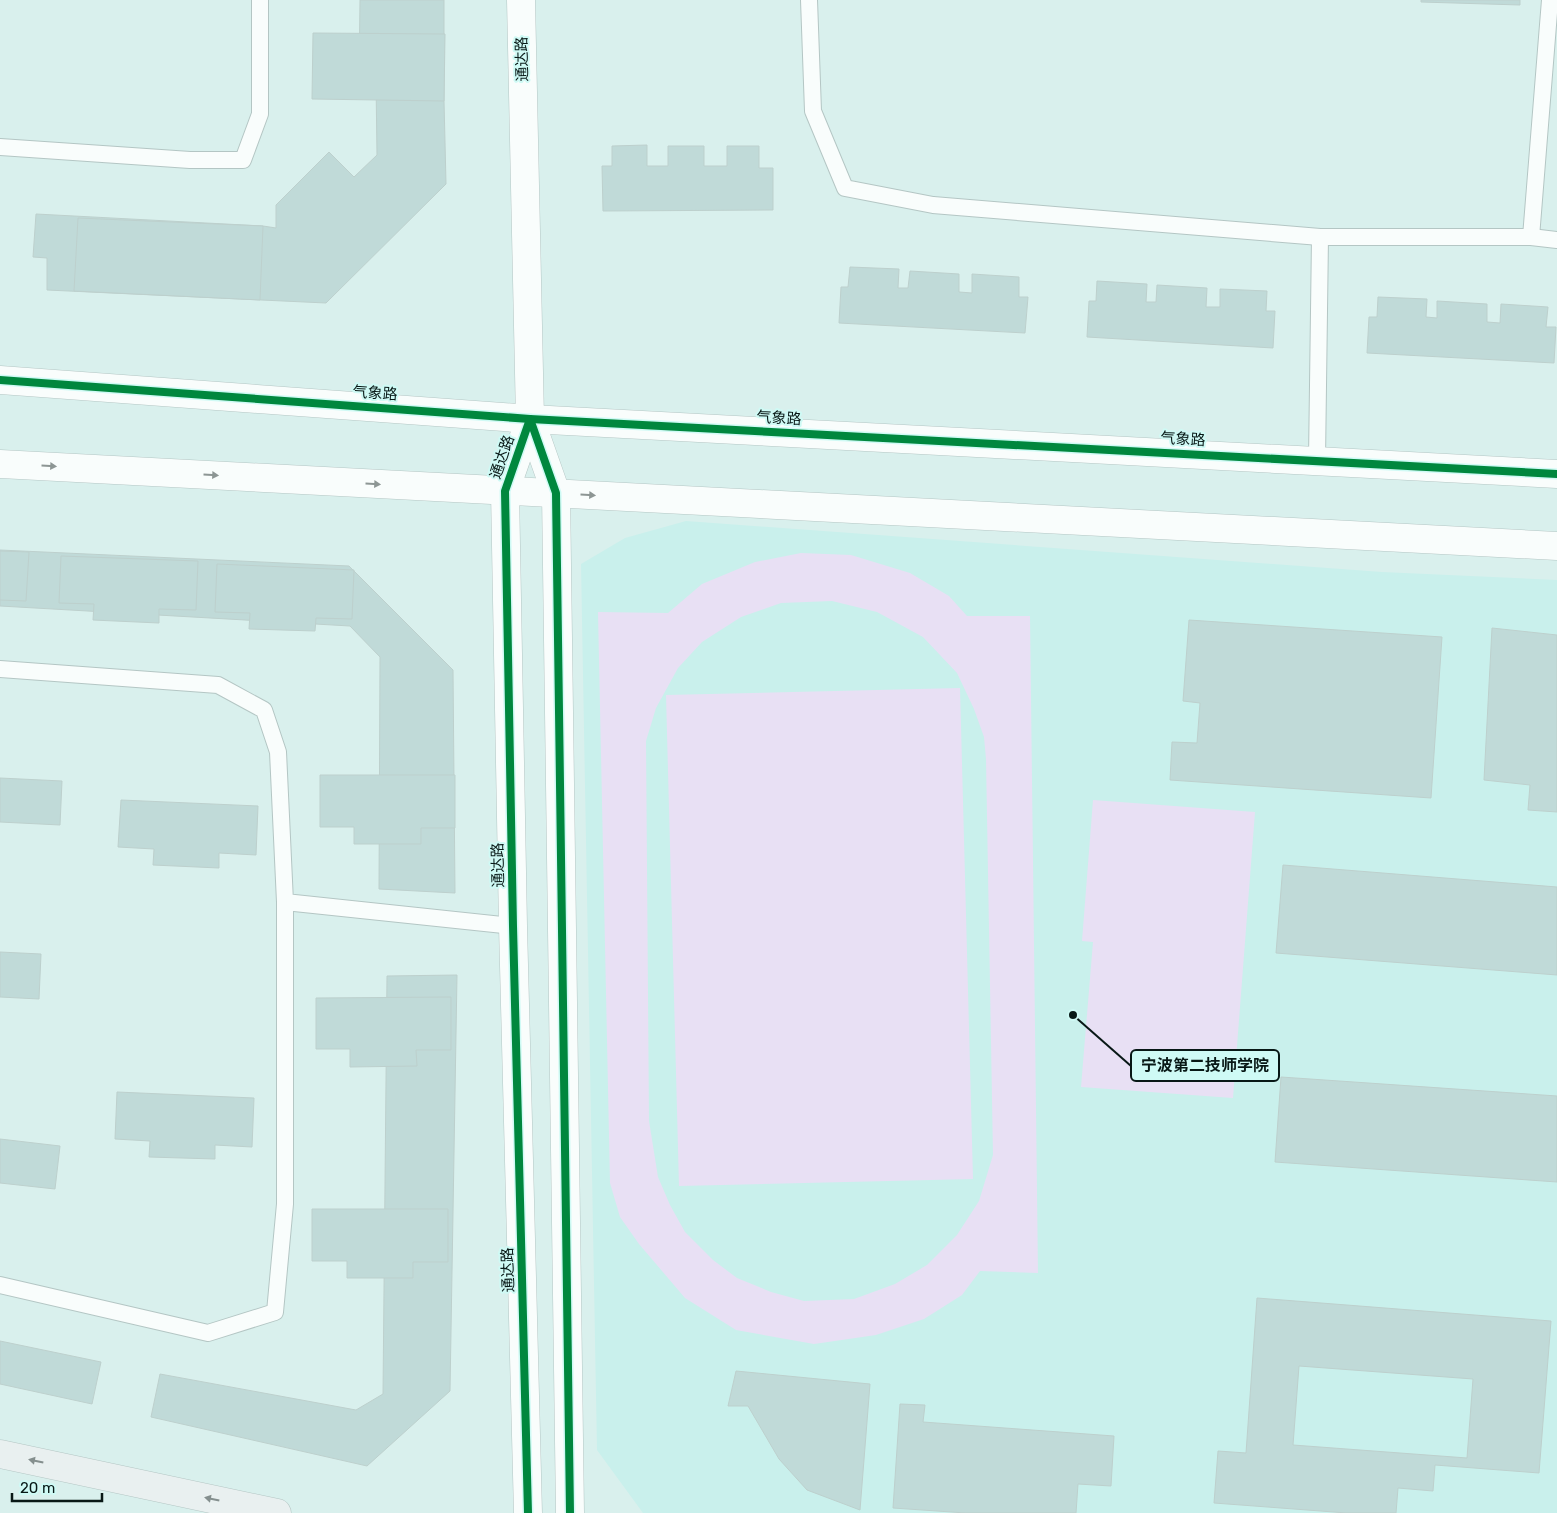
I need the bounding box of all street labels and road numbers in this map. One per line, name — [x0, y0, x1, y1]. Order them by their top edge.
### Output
street label: 通达路 — [513, 36, 531, 82]
street label: 气象路 — [352, 382, 398, 404]
street label: 气象路 — [756, 408, 802, 428]
street label: 气象路 — [1160, 429, 1206, 449]
street label: 通达路 — [486, 433, 518, 481]
street label: 通达路 — [489, 842, 507, 888]
street label: 通达路 — [498, 1247, 518, 1293]

